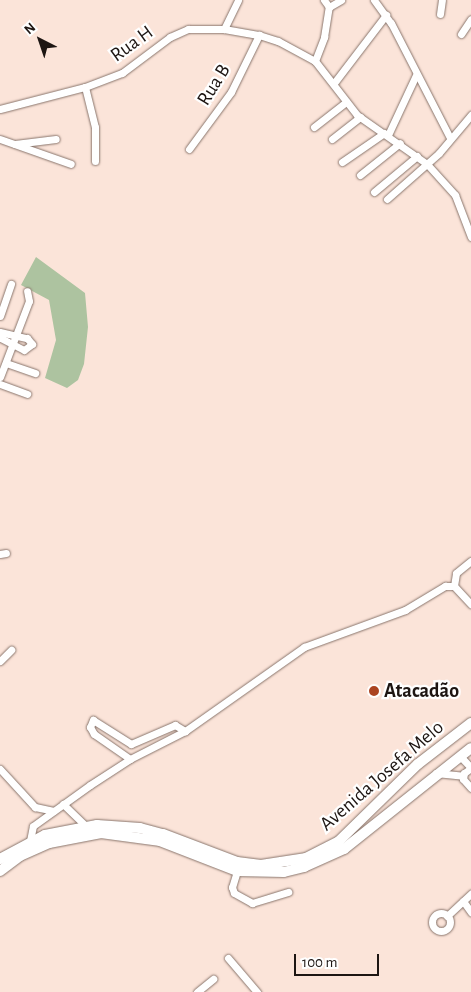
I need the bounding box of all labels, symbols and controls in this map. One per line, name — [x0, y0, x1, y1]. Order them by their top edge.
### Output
north arrow — [15, 15, 65, 65]
text: N — [22, 20, 38, 37]
street label: Rua H — [106, 20, 158, 68]
street label: Rua B — [192, 60, 236, 110]
place label: Atacadão — [384, 679, 459, 703]
marker: Atacadão — [368, 685, 380, 697]
street label: Avenida Josefa Melo — [315, 716, 449, 836]
scale bar — [296, 944, 381, 976]
text: 100 m — [302, 955, 337, 970]

